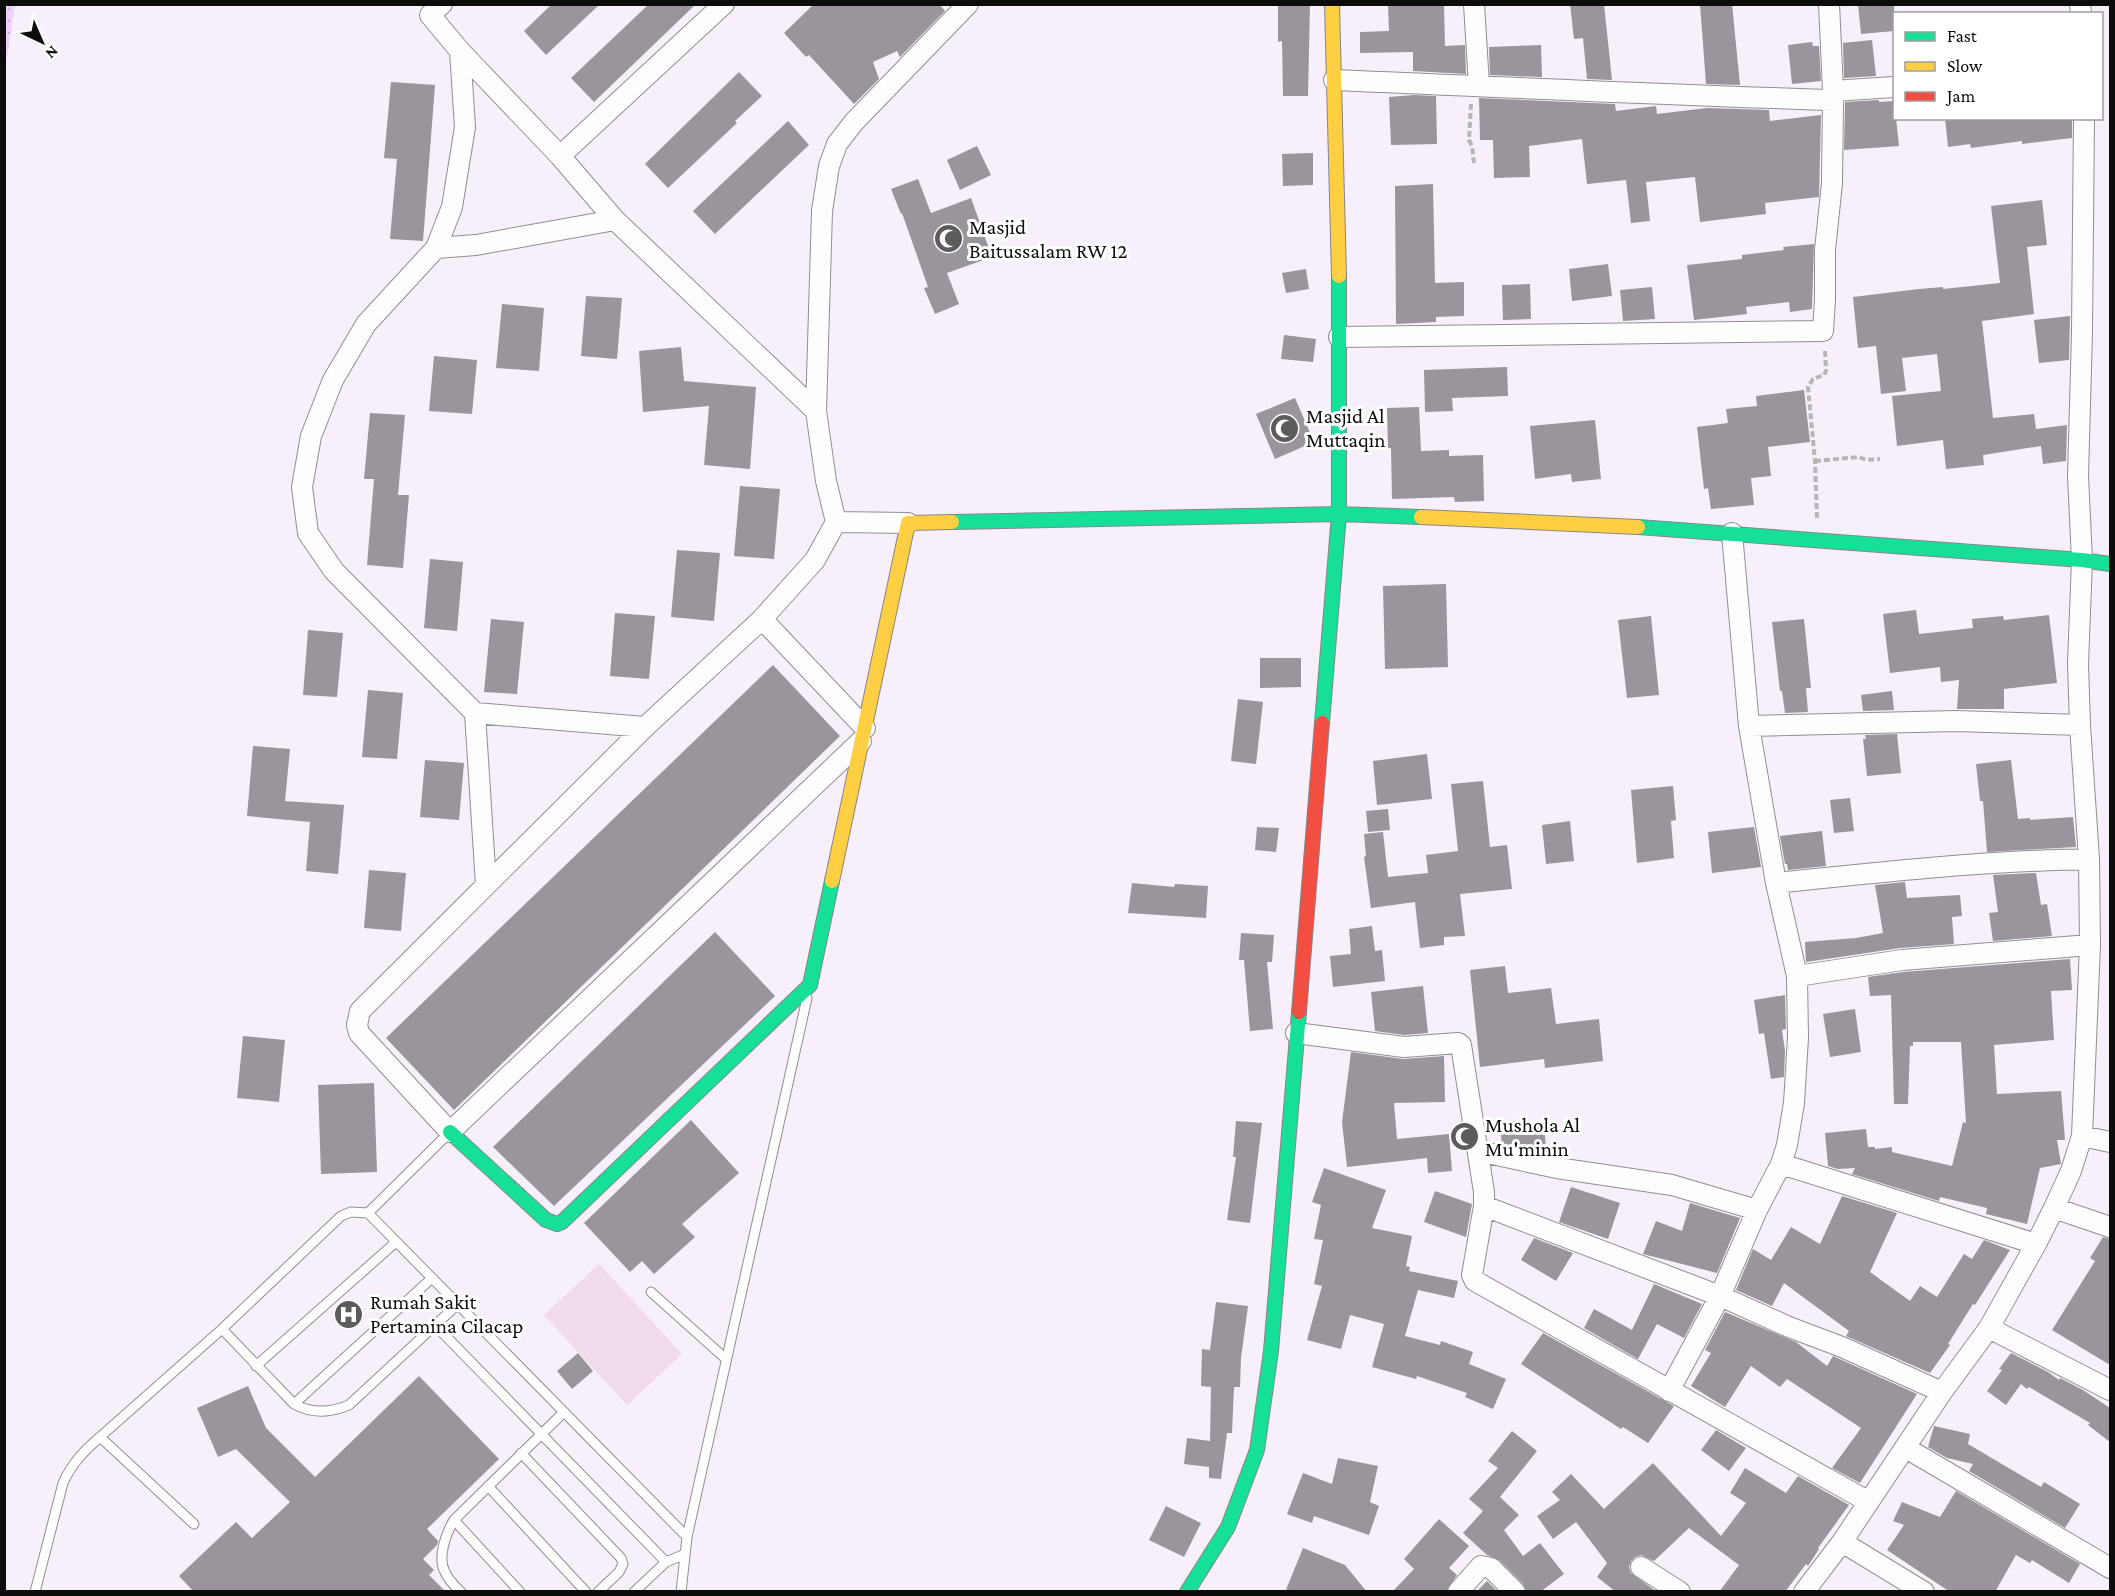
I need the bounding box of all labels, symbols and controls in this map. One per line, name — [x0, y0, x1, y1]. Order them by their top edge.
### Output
north arrow — [12, 12, 72, 72]
legend — [1893, 12, 2103, 120]
text: Fast — [1947, 26, 1978, 46]
text: N — [42, 43, 62, 62]
text: Slow — [1947, 56, 1983, 76]
text: Jam — [1945, 86, 1976, 106]
place label: Masjid Baitussalam RW 12 — [969, 215, 1127, 263]
mosque icon: Masjid Baitussalam RW 12 — [932, 223, 964, 255]
place label: Masjid Al Muttaqin — [1306, 404, 1386, 452]
mosque icon: Masjid Al Muttaqin — [1269, 412, 1301, 444]
place label: Mushola Al Mu'minin — [1485, 1113, 1580, 1161]
mosque icon: Mushola Al Mu'minin — [1448, 1121, 1480, 1153]
place label: Rumah Sakit Pertamina Cilacap — [370, 1290, 523, 1338]
hospital icon: Rumah Sakit Pertamina Cilacap — [333, 1298, 365, 1330]

